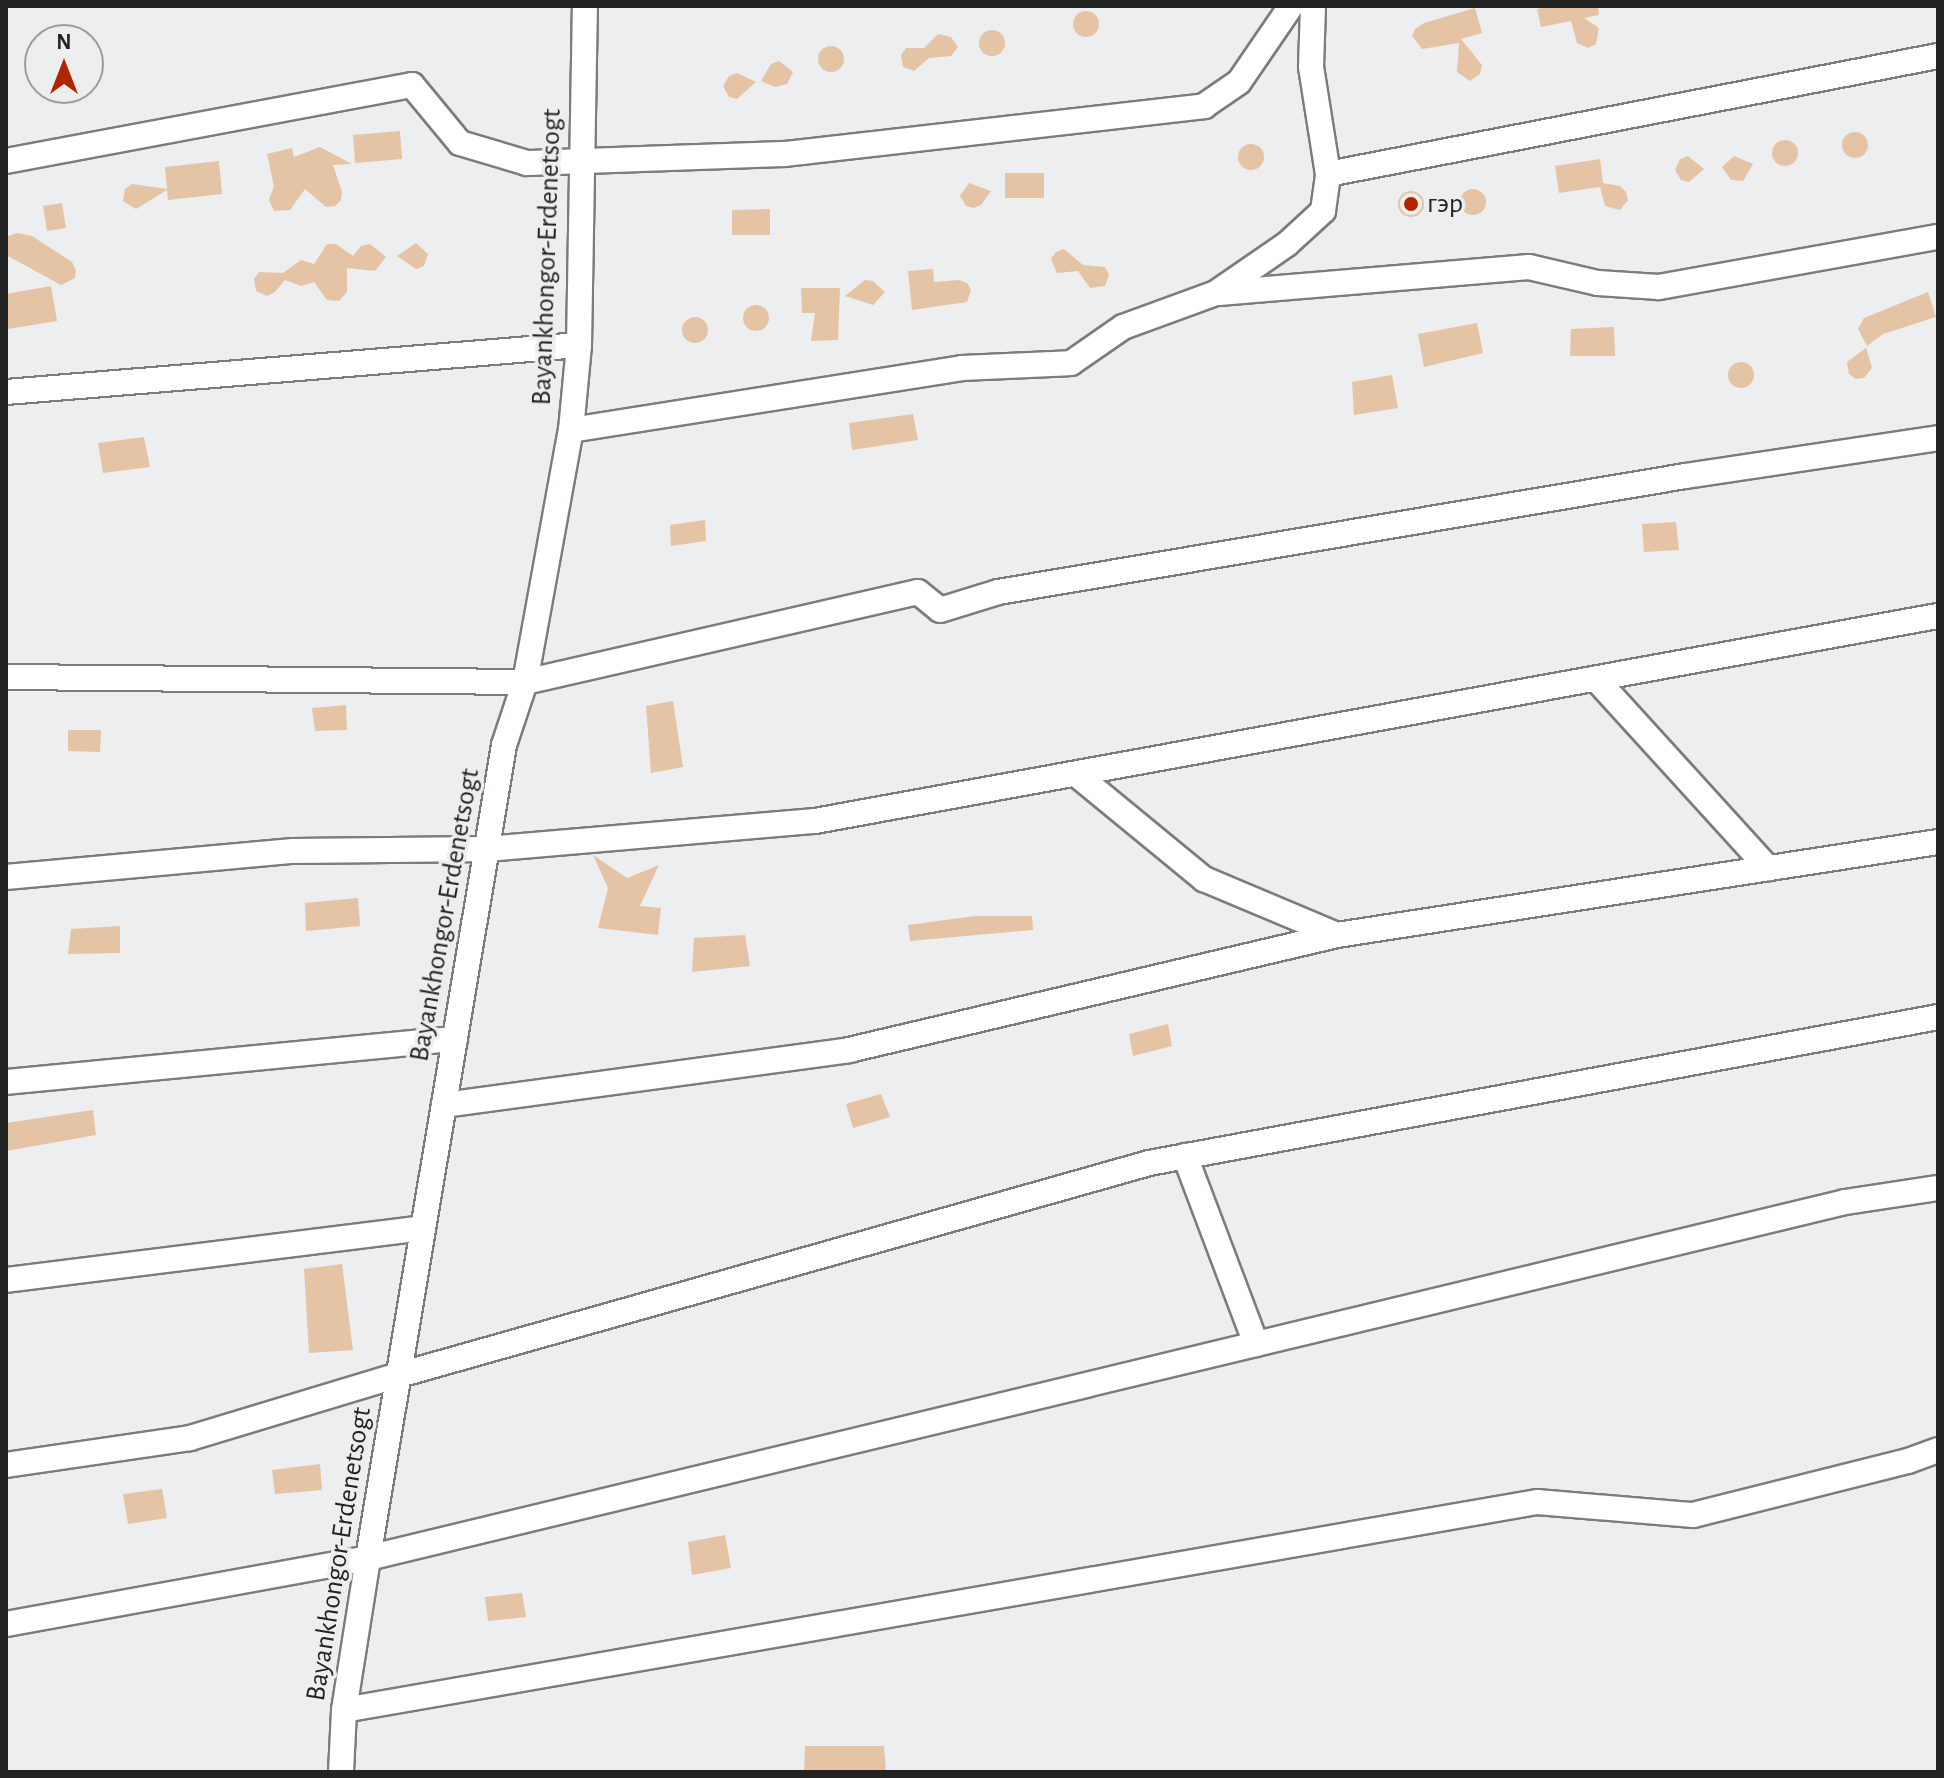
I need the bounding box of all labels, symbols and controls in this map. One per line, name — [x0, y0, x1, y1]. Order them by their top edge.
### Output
north arrow — [24, 24, 104, 104]
text: N — [56, 31, 72, 53]
street label: Bayankhongor-Erdenetsogt — [525, 108, 569, 406]
place label: гэр — [1427, 187, 1463, 221]
marker: гэр — [1402, 195, 1420, 213]
street label: Bayankhongor-Erdenetsogt — [403, 766, 487, 1064]
street label: Bayankhongor-Erdenetsogt — [299, 1405, 379, 1703]

